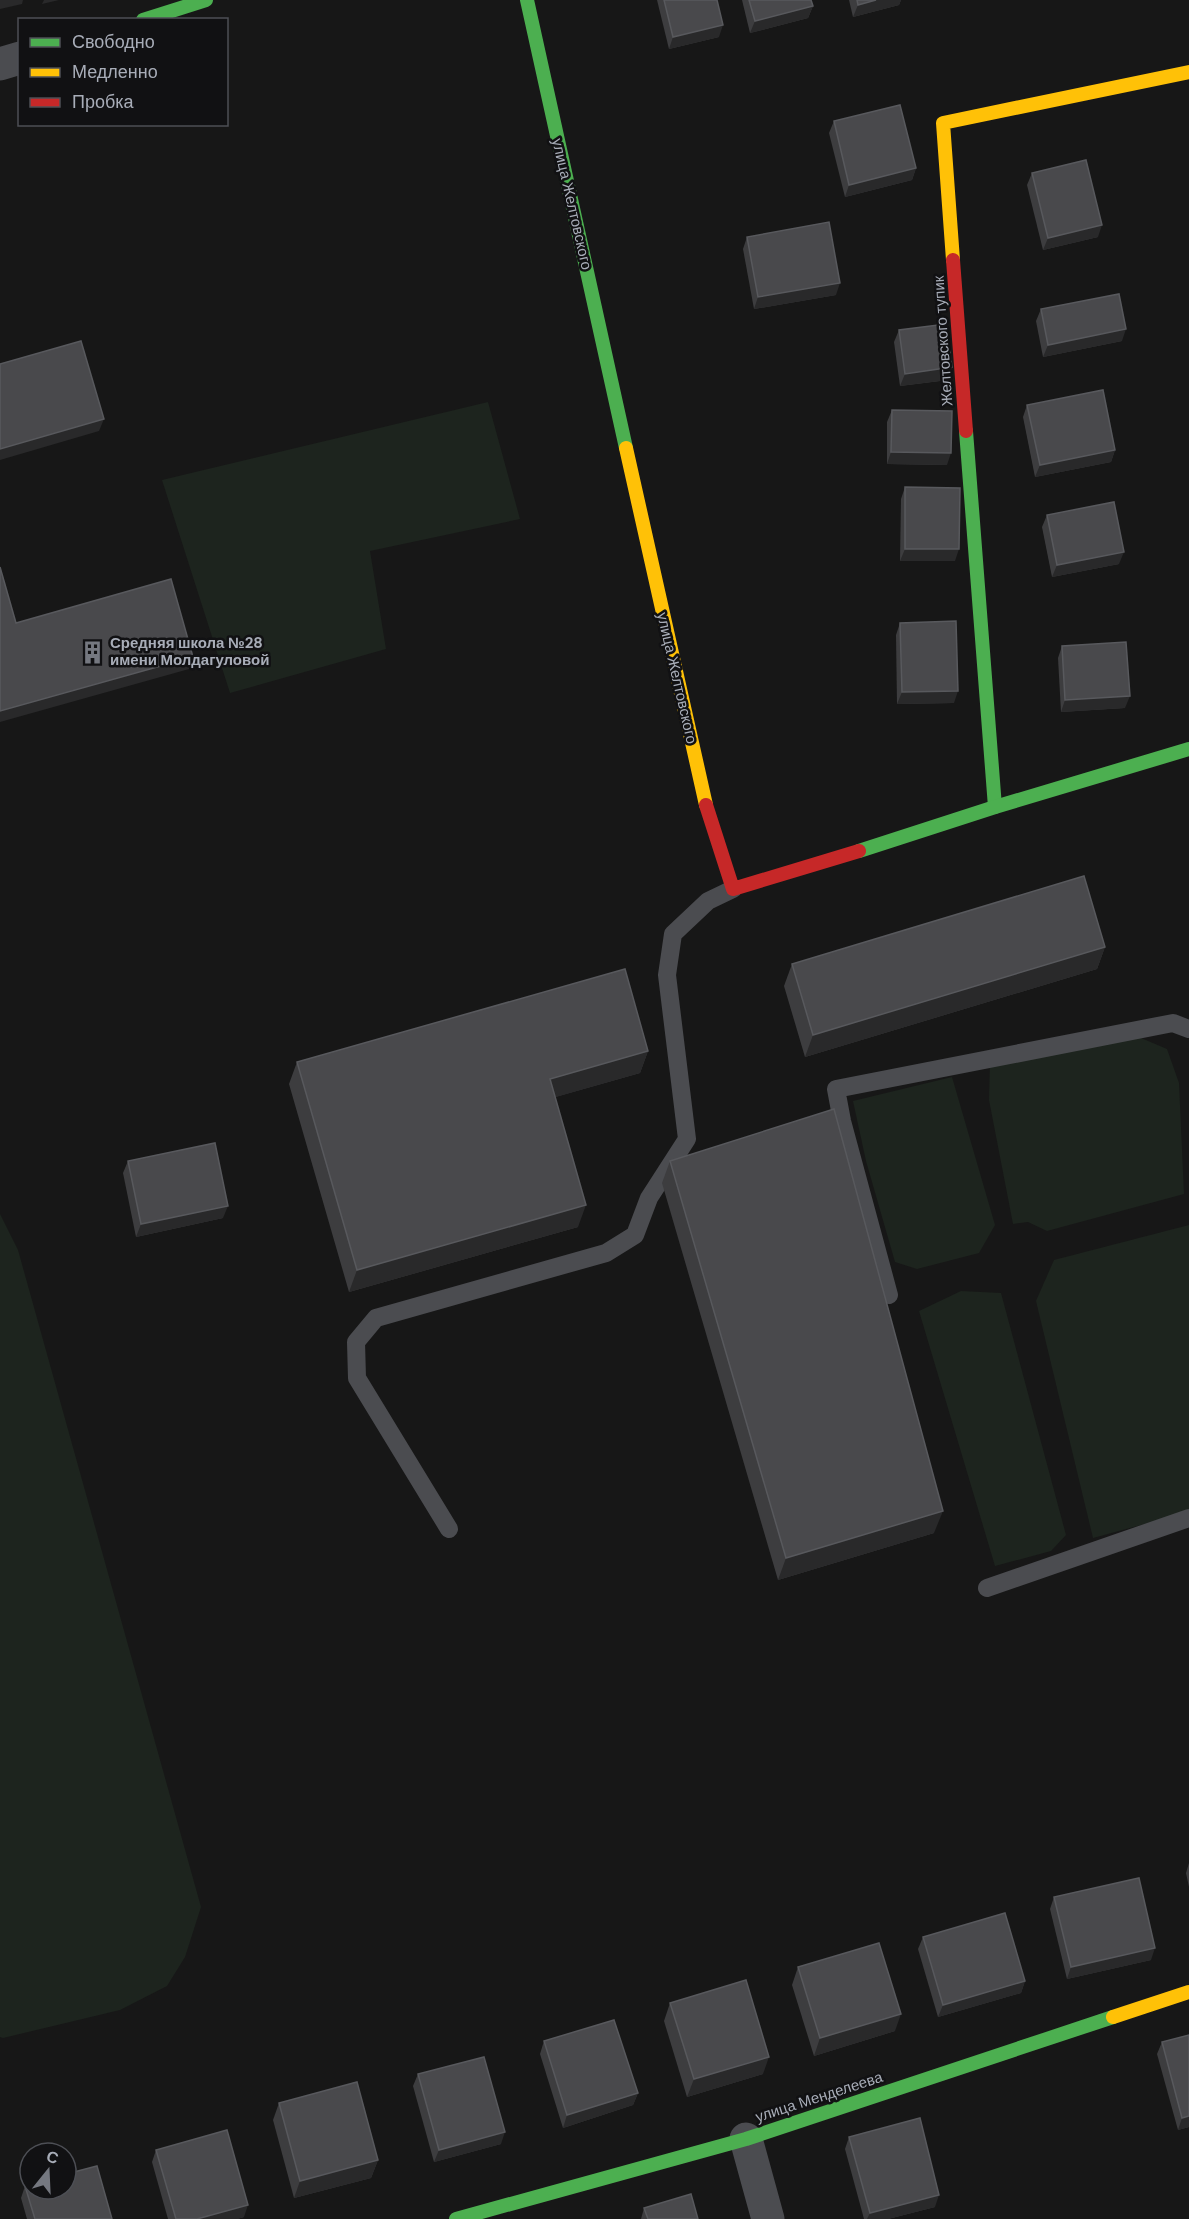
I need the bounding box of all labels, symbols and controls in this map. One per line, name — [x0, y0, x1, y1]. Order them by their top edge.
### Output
legend — [18, 18, 228, 126]
text: Свободно — [72, 30, 155, 54]
text: Медленно — [72, 60, 158, 84]
text: Пробка — [72, 90, 135, 114]
street label: улица Желтовского — [547, 136, 597, 272]
street label: Желтовского тупик — [928, 275, 958, 407]
street label: улица Желтовского — [652, 610, 702, 746]
place label: Средняя школа №28 имени Молдагуловой — [110, 633, 269, 670]
building icon: Средняя школа №28 имени Молдагуловой — [79, 639, 105, 665]
street label: улица Менделеева — [753, 2067, 886, 2127]
north arrow — [18, 2141, 78, 2201]
text: С — [44, 2145, 62, 2169]

